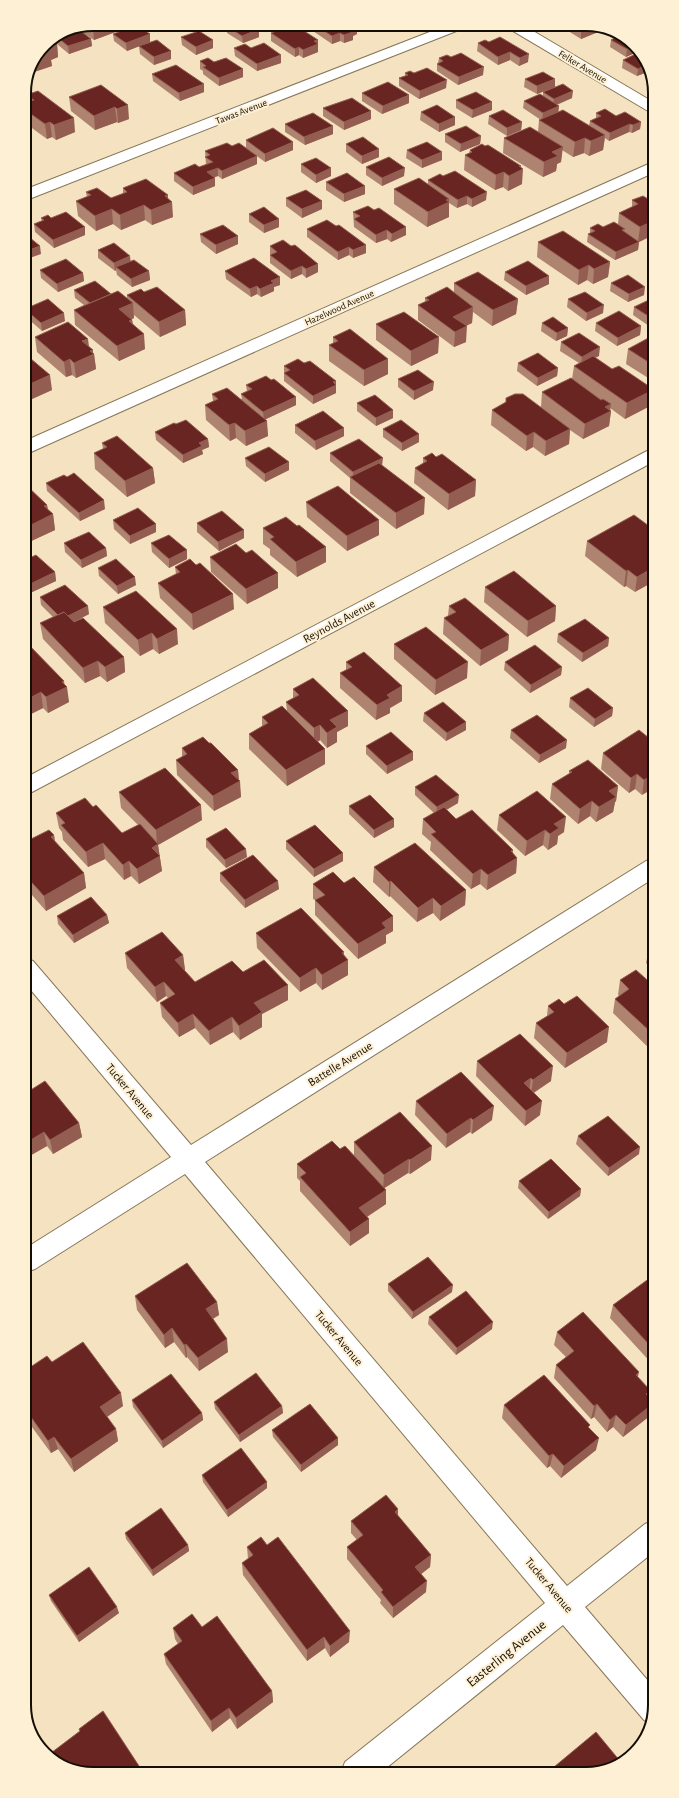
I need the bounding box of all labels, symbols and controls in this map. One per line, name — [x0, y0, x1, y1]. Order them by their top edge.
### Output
street label: Felker Avenue — [557, 49, 609, 85]
street label: Tawas Avenue — [214, 97, 269, 126]
street label: Hazelwood Avenue — [303, 288, 376, 328]
street label: Reynolds Avenue — [301, 597, 377, 646]
street label: Battelle Avenue — [306, 1039, 374, 1089]
street label: Tucker Avenue — [104, 1061, 156, 1121]
street label: Tucker Avenue — [313, 1308, 365, 1368]
street label: Tucker Avenue — [523, 1555, 575, 1615]
street label: Easterling Avenue — [464, 1618, 549, 1690]

